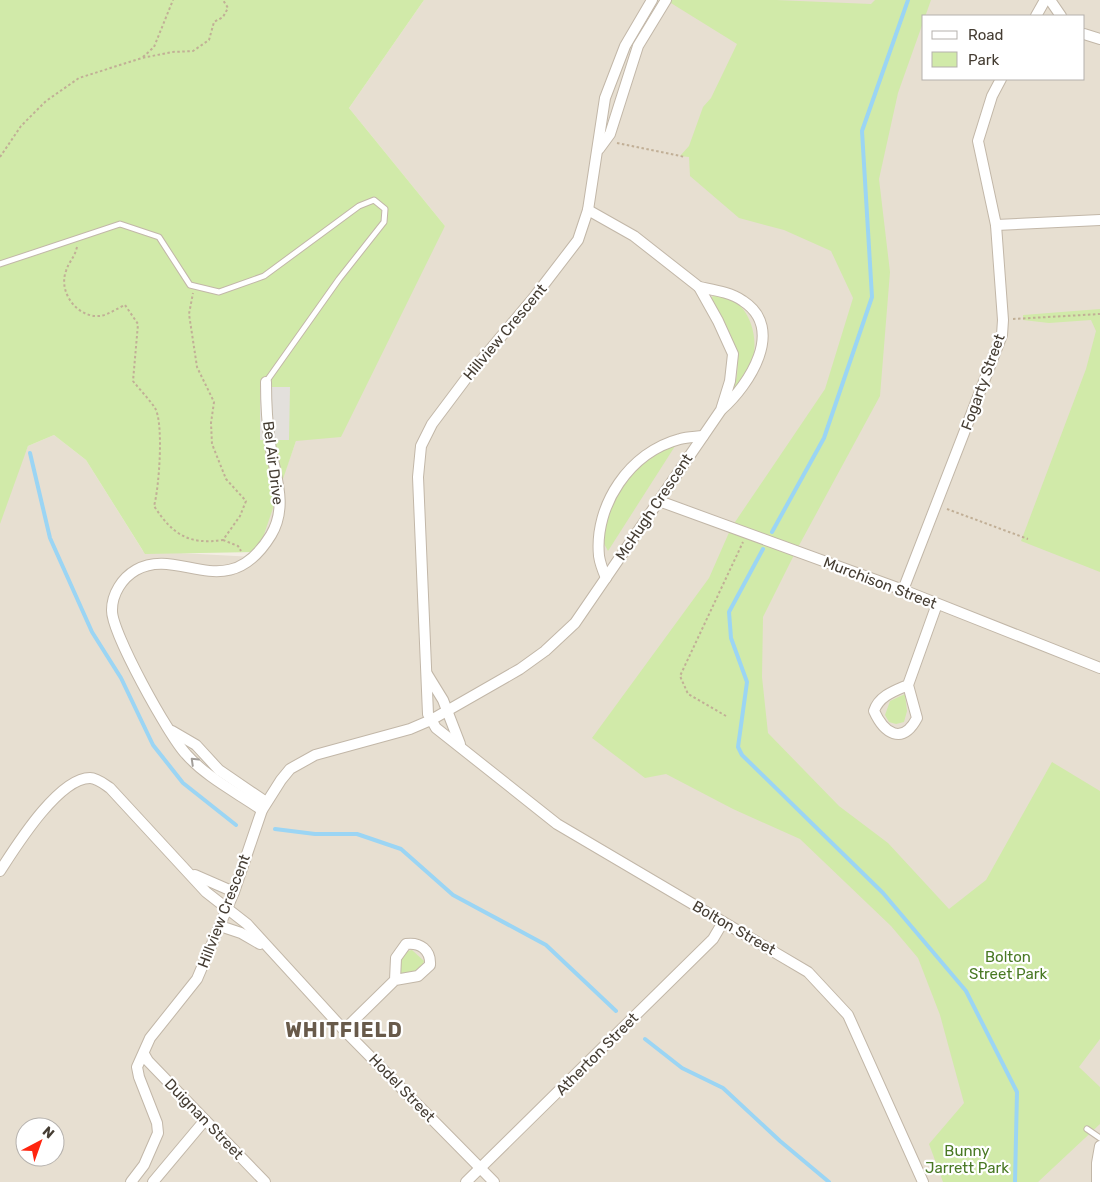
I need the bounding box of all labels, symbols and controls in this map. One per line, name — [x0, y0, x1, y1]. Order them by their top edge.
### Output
legend — [922, 15, 1085, 80]
text: Road — [968, 26, 1004, 44]
text: Park — [968, 51, 999, 69]
street label: Hillview Crescent — [459, 280, 551, 384]
street label: Fogarty Street — [957, 331, 1009, 433]
street label: Bel Air Drive — [259, 420, 287, 506]
street label: McHugh Crescent — [612, 450, 696, 564]
street label: Murchison Street — [821, 553, 939, 613]
one-way arrow — [190, 758, 199, 767]
street label: Hillview Crescent — [194, 852, 254, 970]
street label: Bolton Street — [689, 897, 779, 959]
park label: Bolton Street Park — [969, 948, 1047, 983]
street label: Atherton Street — [552, 1009, 642, 1099]
district label: WHITFIELD — [285, 1018, 403, 1042]
street label: Hodel Street — [365, 1050, 439, 1126]
street label: Duignan Street — [161, 1075, 247, 1163]
north arrow — [15, 1117, 65, 1167]
text: N — [39, 1123, 58, 1142]
park label: Bunny Jarrett Park — [925, 1142, 1009, 1177]

